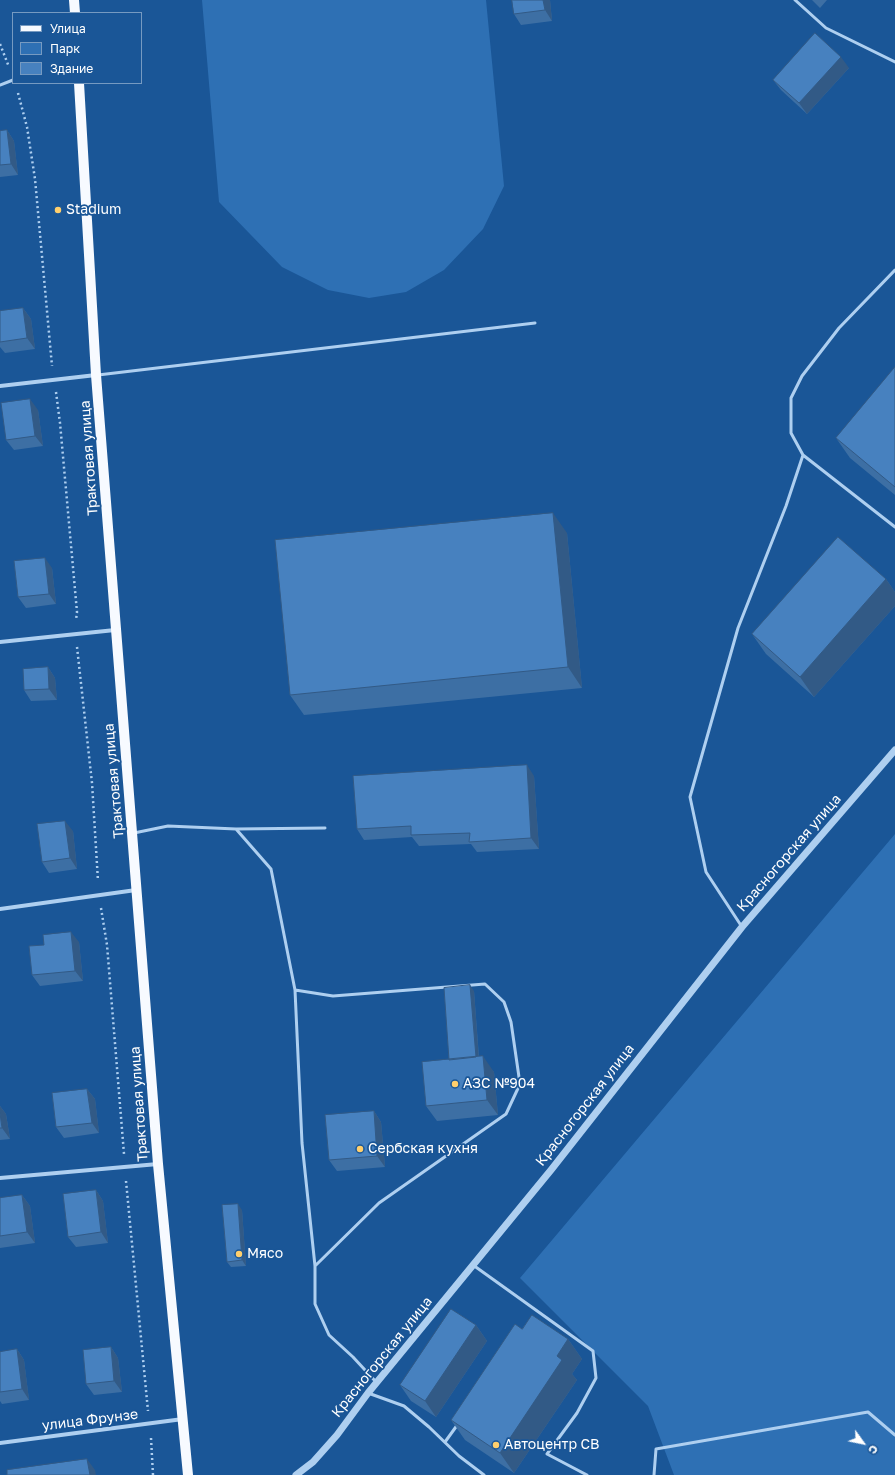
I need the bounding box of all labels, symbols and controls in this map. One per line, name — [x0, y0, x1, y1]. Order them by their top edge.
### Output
legend — [12, 12, 142, 84]
text: Улица — [50, 21, 86, 36]
text: Парк — [50, 41, 80, 56]
text: Здание — [50, 61, 93, 76]
place label: Stadium — [66, 202, 121, 218]
marker: Stadium — [53, 205, 63, 215]
street label: Трактовая улица — [77, 400, 101, 516]
street label: Трактовая улица — [101, 723, 127, 839]
street label: Красногорская улица — [733, 791, 845, 915]
street label: Красногорская улица — [532, 1041, 638, 1169]
street label: Трактовая улица — [127, 1046, 151, 1162]
place label: АЗС №904 — [463, 1076, 535, 1092]
marker: АЗС №904 — [450, 1079, 460, 1089]
place label: Сербская кухня — [368, 1141, 478, 1157]
marker: Сербская кухня — [355, 1144, 365, 1154]
place label: Мясо — [247, 1246, 283, 1262]
marker: Мясо — [234, 1249, 244, 1259]
street label: Красногорская улица — [328, 1293, 436, 1421]
street label: улица Фрунзе — [41, 1406, 139, 1434]
north arrow — [843, 1423, 883, 1463]
place label: Автоцентр СВ — [504, 1437, 599, 1453]
marker: Автоцентр СВ — [491, 1440, 501, 1450]
text: С — [866, 1443, 881, 1457]

